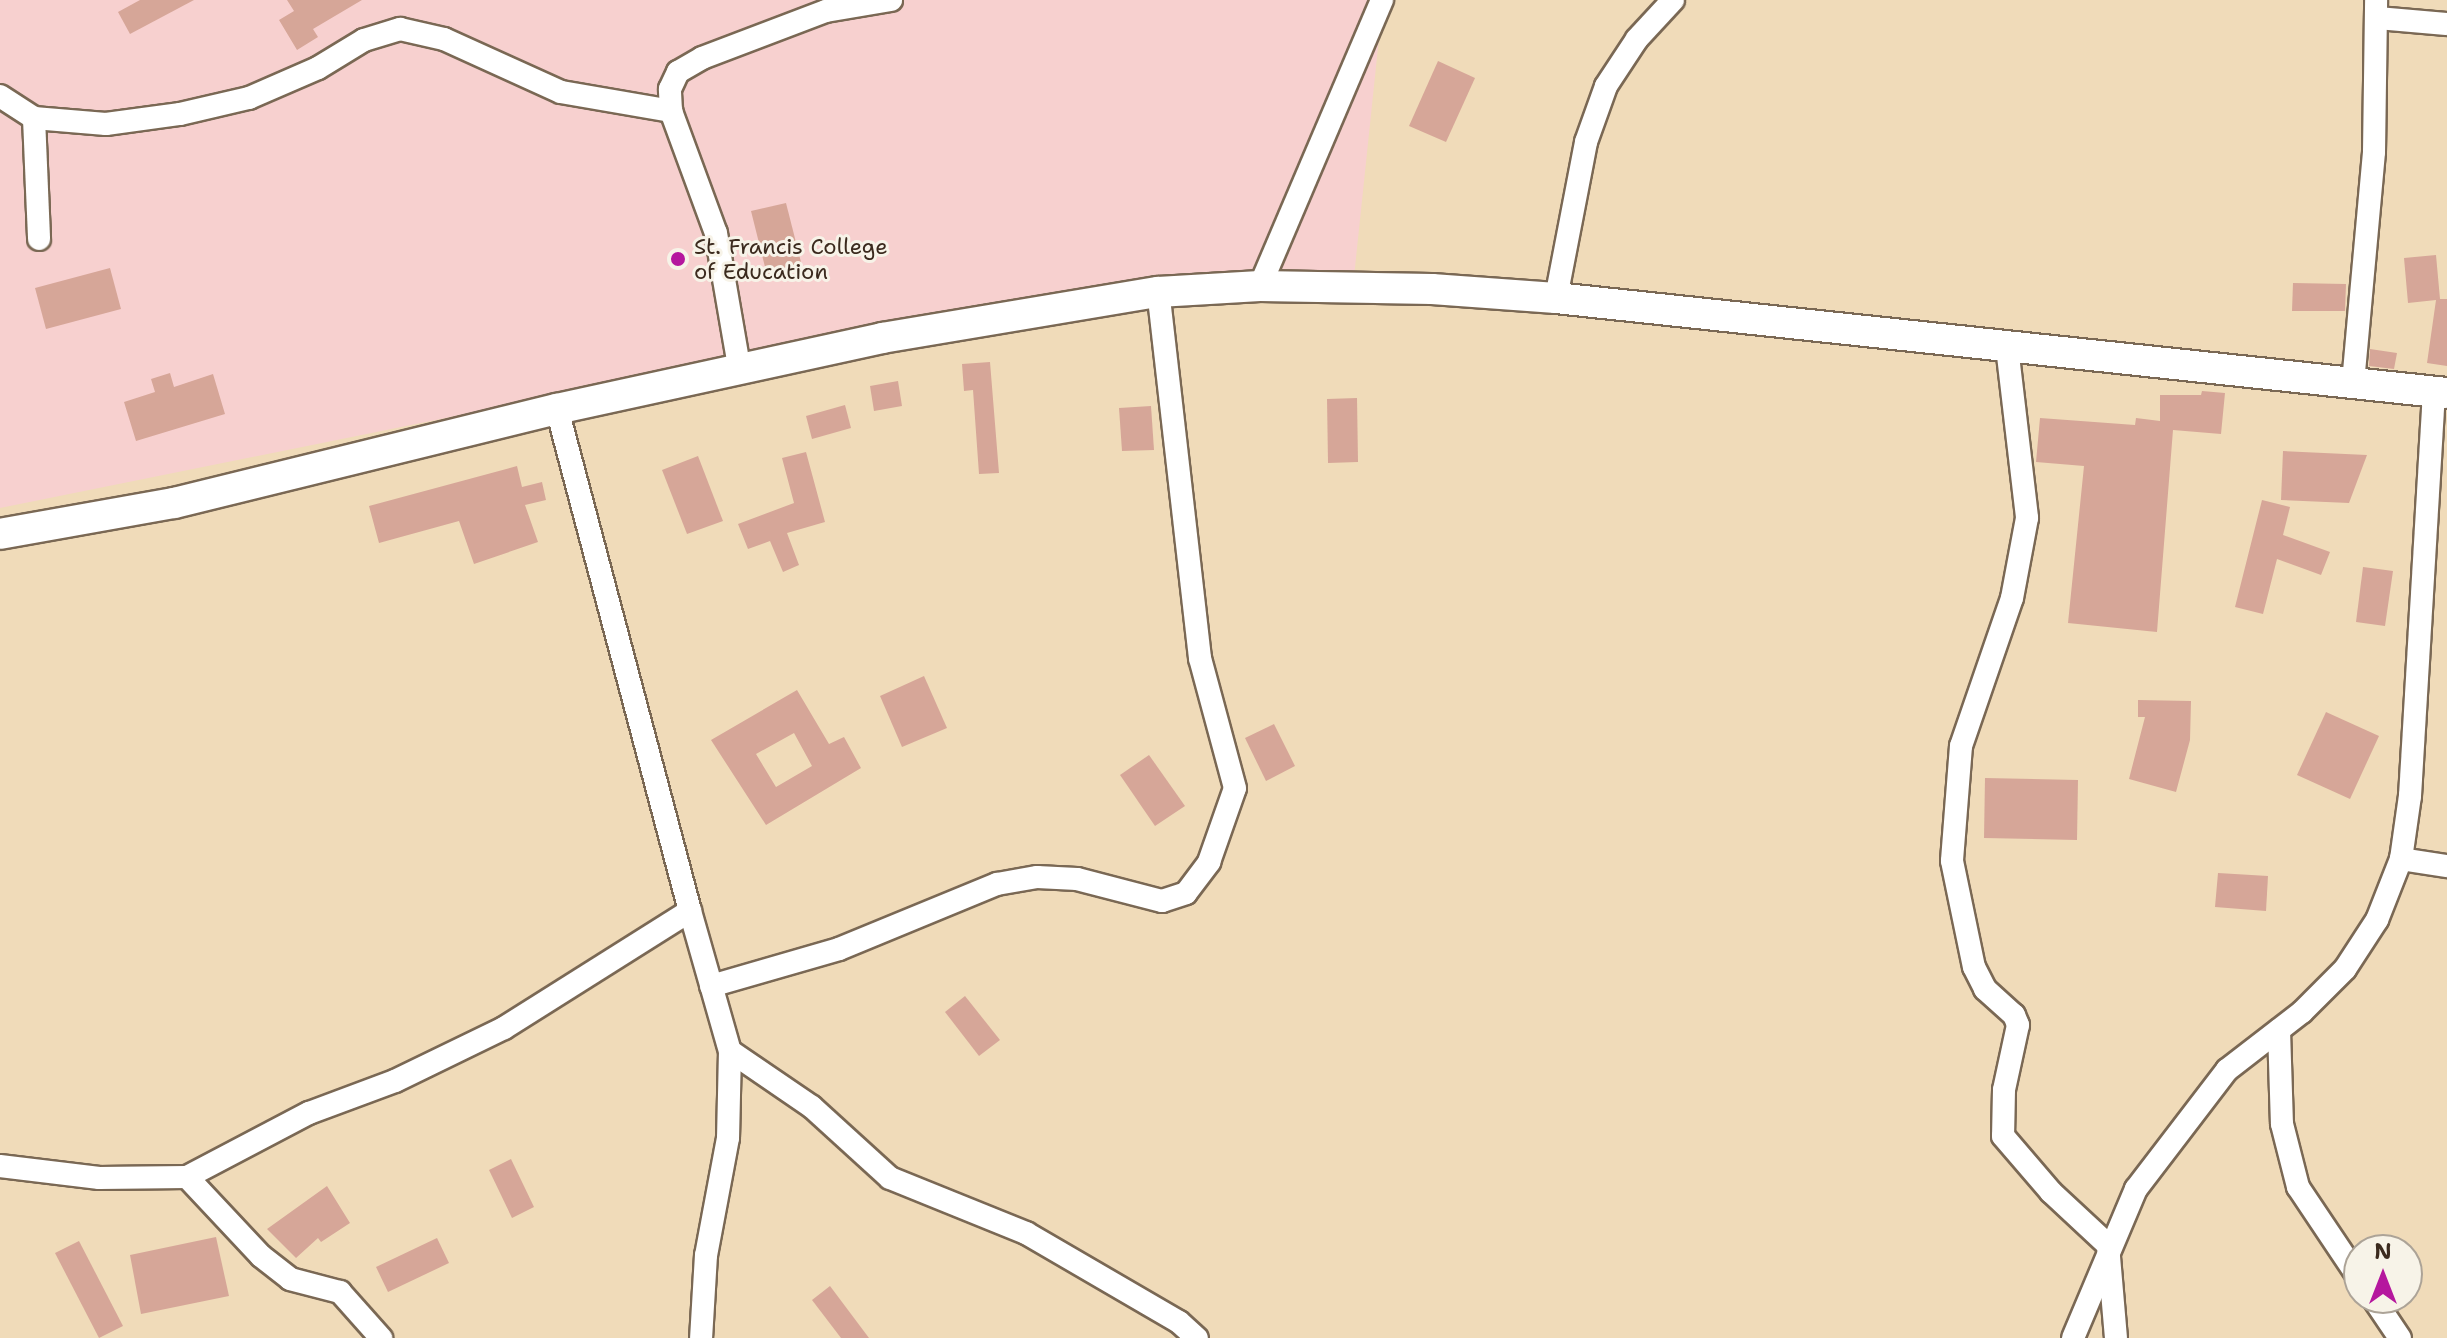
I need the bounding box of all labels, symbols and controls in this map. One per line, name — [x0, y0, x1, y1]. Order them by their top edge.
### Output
place label: St. Francis College of Education — [694, 233, 888, 284]
marker: St. Francis College of Education — [669, 250, 687, 268]
north arrow — [2343, 1234, 2423, 1314]
text: N — [2374, 1237, 2392, 1266]

